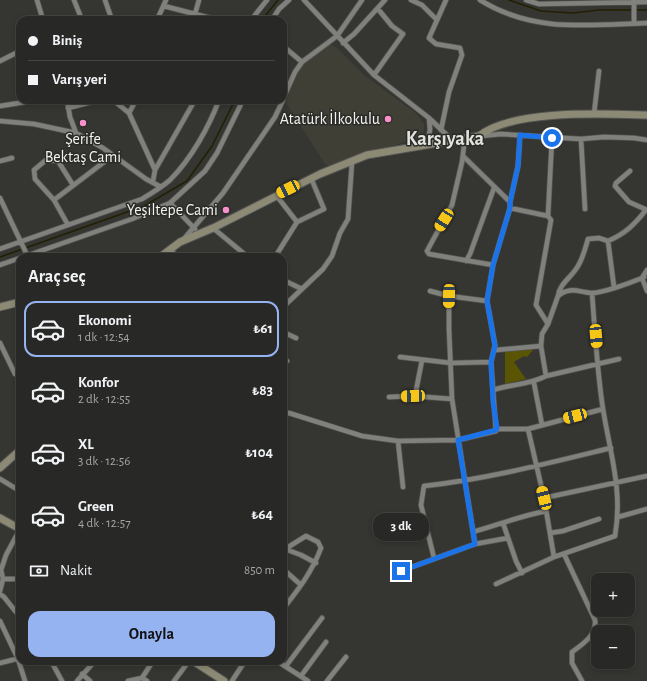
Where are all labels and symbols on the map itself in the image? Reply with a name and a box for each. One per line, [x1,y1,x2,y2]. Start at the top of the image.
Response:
place label: Atatürk İlkokulu [280,109,380,127]
marker: Atatürk İlkokulu [383,114,393,124]
marker: Şerife Bektaş Cami [78,118,88,128]
district label: Karşıyaka [406,129,485,149]
route start [543,129,561,147]
place label: Şerife Bektaş Cami [45,131,121,165]
car [275,178,301,200]
place label: Yeşiltepe Cami [127,202,218,218]
marker: Yeşiltepe Cami [221,205,231,215]
car [433,207,455,233]
car [443,284,455,308]
car [589,324,603,348]
car [401,390,425,402]
car [562,407,588,425]
car [535,485,553,511]
callout: 3 dk [373,513,429,541]
route end [392,562,410,580]

